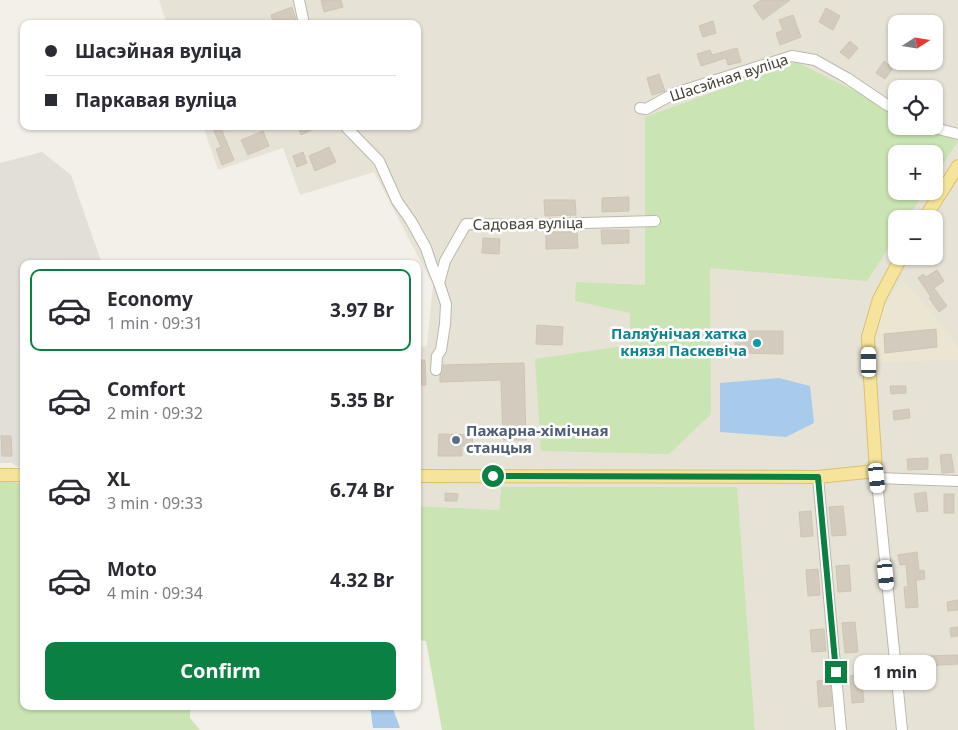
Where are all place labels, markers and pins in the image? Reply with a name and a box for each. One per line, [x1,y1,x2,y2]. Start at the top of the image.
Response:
place label: Паляўнічая хатка князя Паскевіча [611,323,747,360]
marker: Паляўнічая хатка князя Паскевіча [751,337,763,349]
place label: Пажарна-хімічная станцыя [466,420,609,457]
marker: Пажарна-хімічная станцыя [450,434,462,446]

